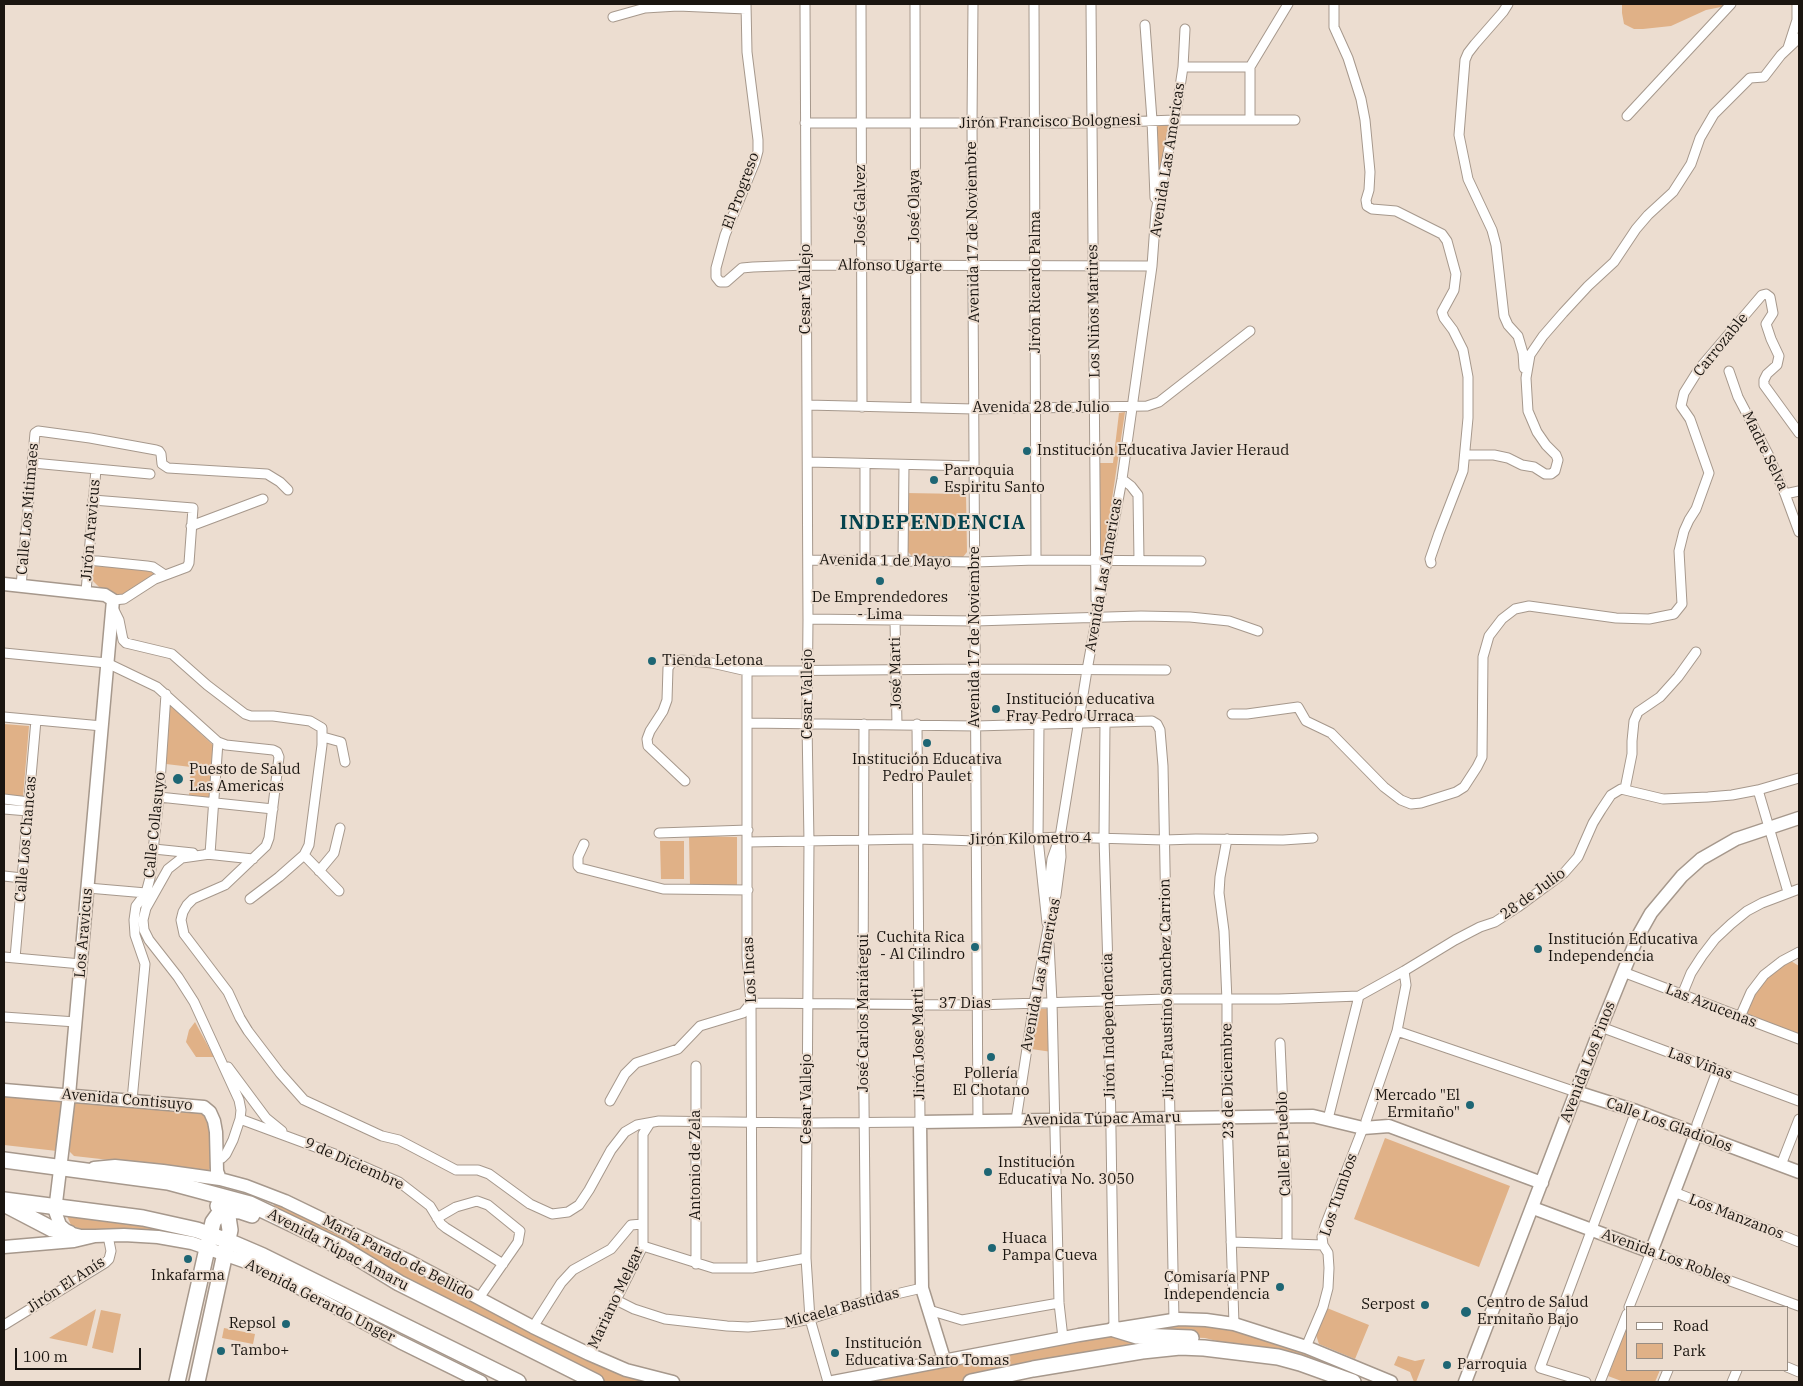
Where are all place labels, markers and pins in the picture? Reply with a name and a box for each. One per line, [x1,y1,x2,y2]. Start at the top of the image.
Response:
place label: Institución Educativa Javier Heraud [1037,442,1289,460]
marker: Institución Educativa Javier Heraud [1021,445,1033,457]
place label: Parroquia Espiritu Santo [944,462,1045,497]
marker: Parroquia Espiritu Santo [928,474,940,486]
marker: De Emprendedores - Lima [874,575,886,587]
place label: De Emprendedores - Lima [812,589,948,624]
place label: Tienda Letona [662,652,763,670]
marker: Tienda Letona [646,655,658,667]
place label: Institución educativa Fray Pedro Urraca [1006,691,1155,726]
marker: Institución educativa Fray Pedro Urraca [990,703,1002,715]
marker: Institución Educativa Pedro Paulet [921,737,933,749]
place label: Institución Educativa Pedro Paulet [852,751,1002,786]
place label: Puesto de Salud Las Americas [189,761,301,796]
marker: Puesto de Salud Las Americas [171,772,185,786]
place label: Cuchita Rica - Al Cilindro [877,929,965,964]
place label: Institución Educativa Independencia [1548,931,1698,966]
marker: Cuchita Rica - Al Cilindro [969,941,981,953]
marker: Institución Educativa Independencia [1532,943,1544,955]
marker: Pollería El Chotano [985,1051,997,1063]
place label: Pollería El Chotano [953,1065,1029,1100]
place label: Mercado "El Ermitaño" [1375,1087,1460,1122]
marker: Mercado "El Ermitaño" [1464,1099,1476,1111]
place label: Institución Educativa No. 3050 [998,1154,1134,1189]
marker: Institución Educativa No. 3050 [982,1166,994,1178]
place label: Huaca Pampa Cueva [1002,1230,1098,1265]
marker: Huaca Pampa Cueva [986,1242,998,1254]
marker: Inkafarma [182,1253,194,1265]
place label: Inkafarma [151,1267,225,1285]
place label: Comisaría PNP Independencia [1164,1269,1270,1304]
marker: Comisaría PNP Independencia [1274,1281,1286,1293]
place label: Centro de Salud Ermitaño Bajo [1477,1294,1589,1329]
place label: Serpost [1361,1296,1415,1314]
marker: Serpost [1419,1299,1431,1311]
marker: Centro de Salud Ermitaño Bajo [1459,1305,1473,1319]
place label: Repsol [229,1315,276,1333]
marker: Repsol [280,1318,292,1330]
place label: Institución Educativa Santo Tomas [845,1335,1009,1370]
place label: Tambo+ [231,1342,289,1360]
marker: Tambo+ [215,1345,227,1357]
marker: Institución Educativa Santo Tomas [829,1347,841,1359]
place label: Parroquia [1457,1356,1527,1374]
marker: Parroquia [1441,1359,1453,1371]

